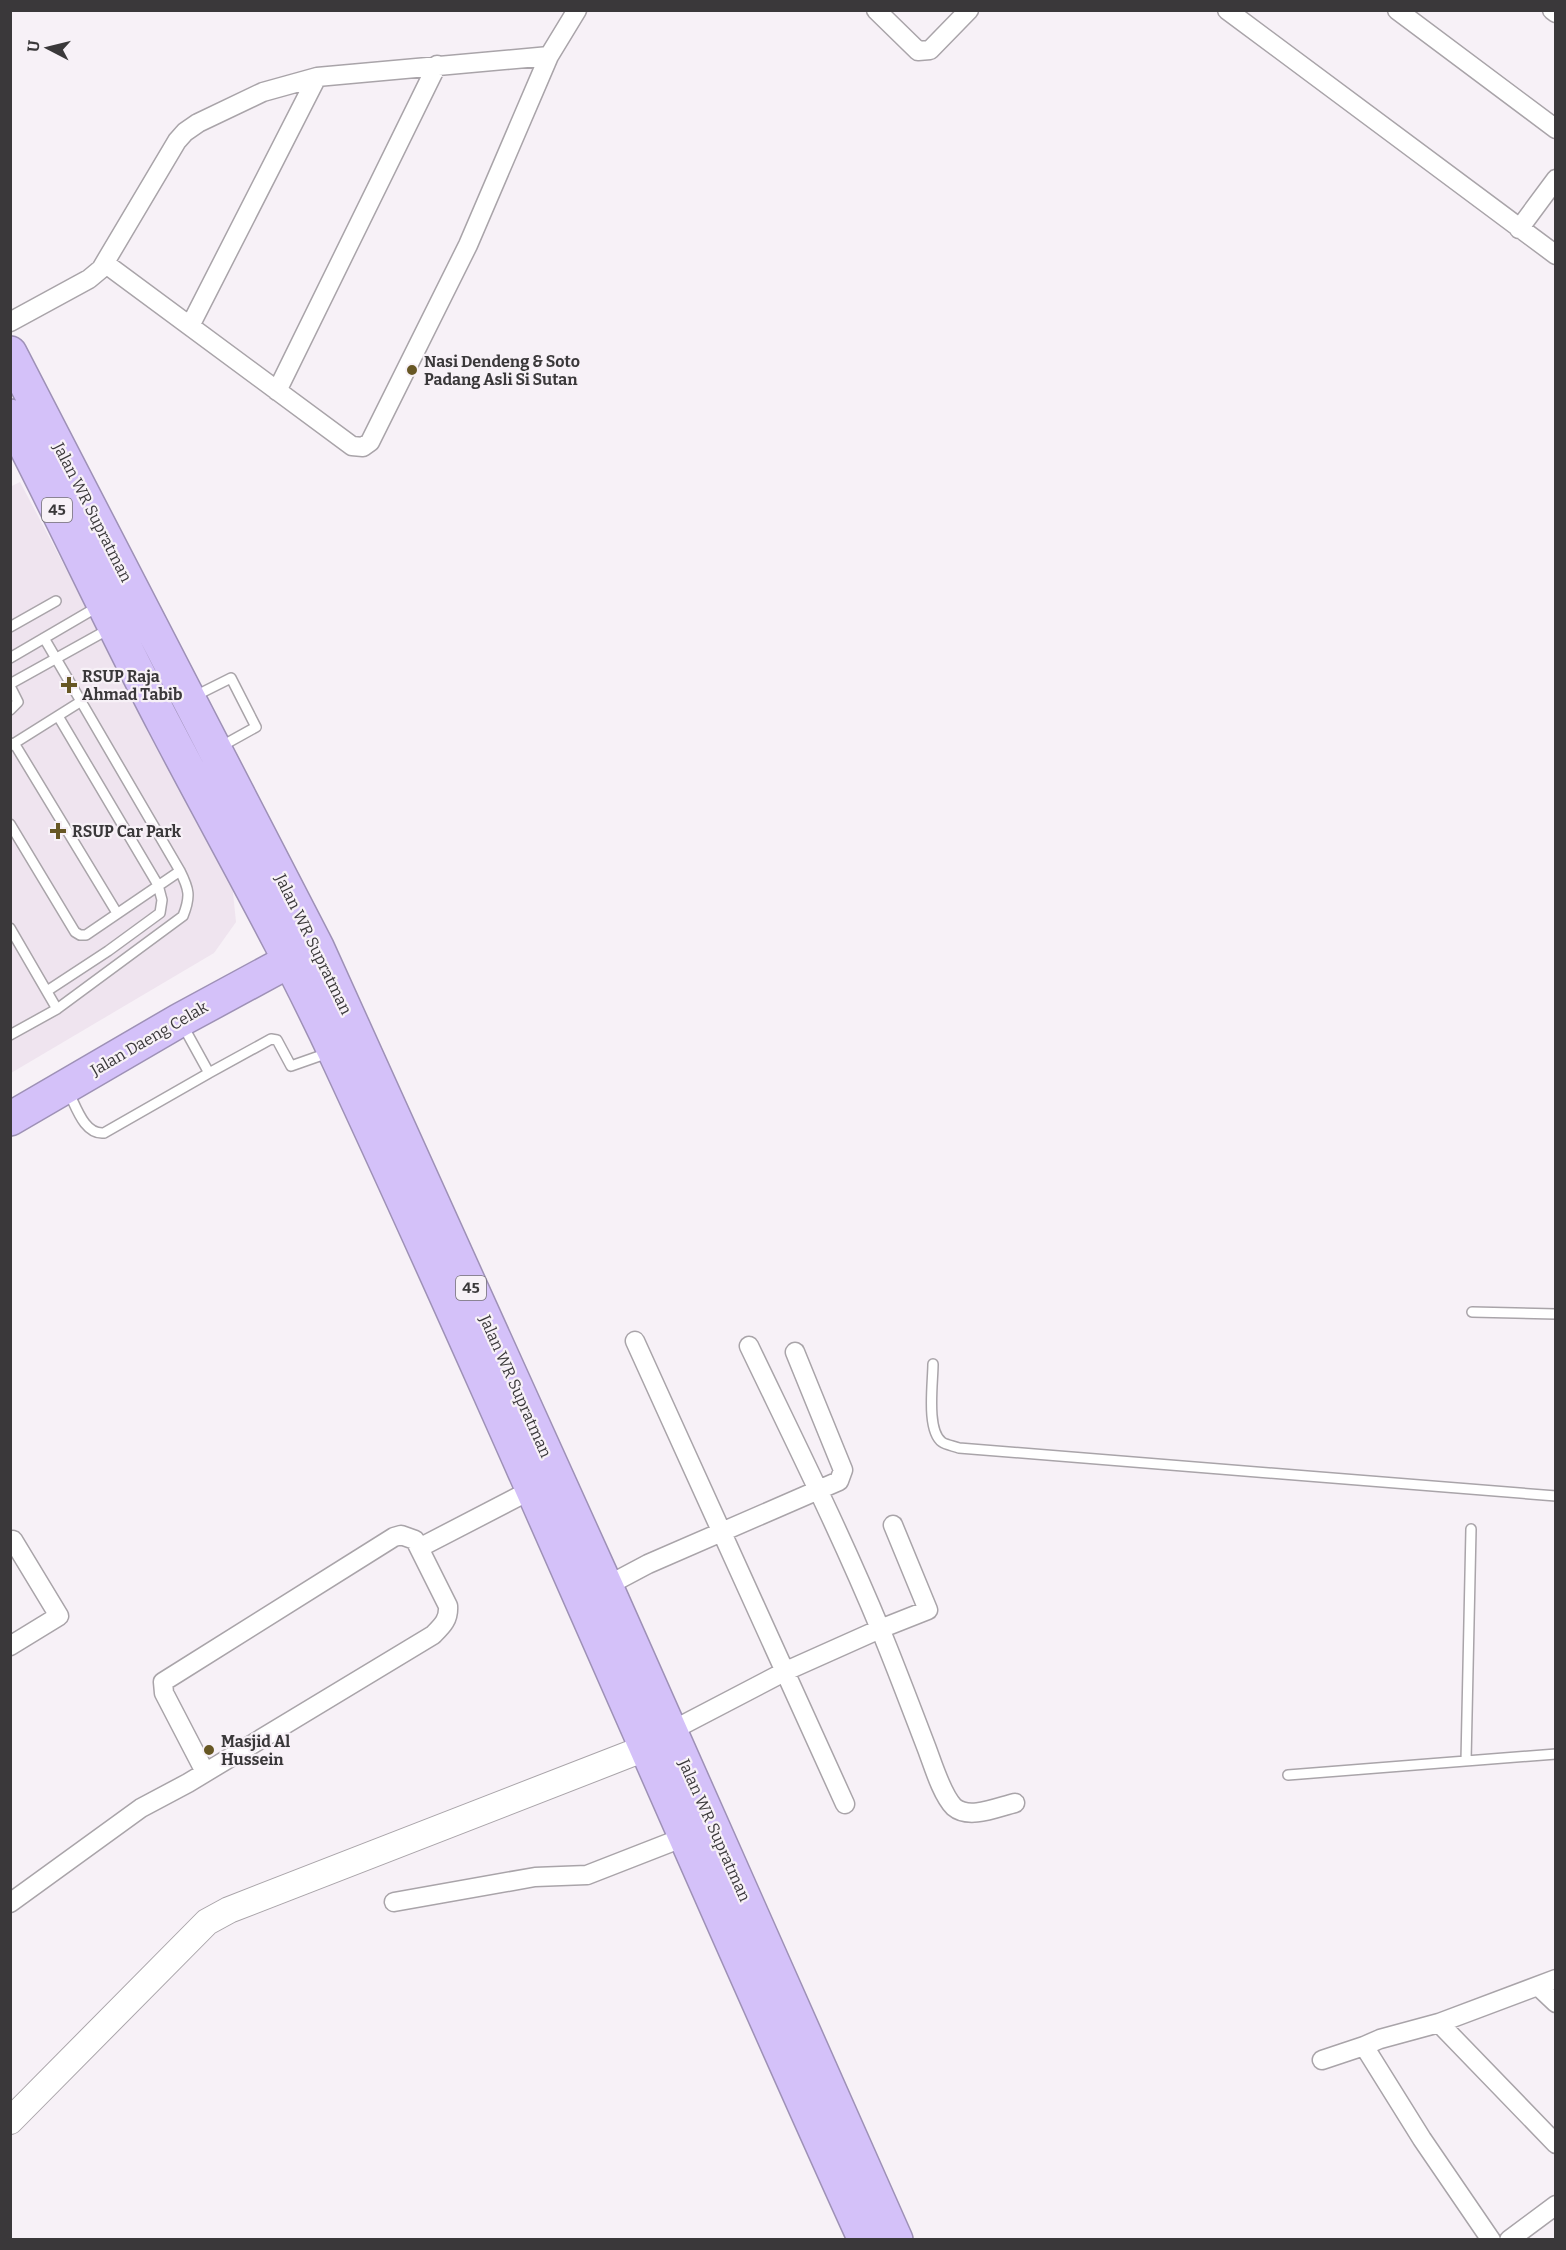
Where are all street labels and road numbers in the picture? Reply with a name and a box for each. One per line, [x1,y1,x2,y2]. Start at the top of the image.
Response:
street label: Jalan WR Supratman [49,438,136,585]
road number: 45 [42,498,72,522]
street label: Jalan WR Supratman [271,870,356,1018]
street label: Jalan Daeng Celak [86,997,211,1080]
road number: 45 [456,1276,486,1300]
street label: Jalan WR Supratman [475,1311,556,1460]
street label: Jalan WR Supratman [674,1755,755,1904]

